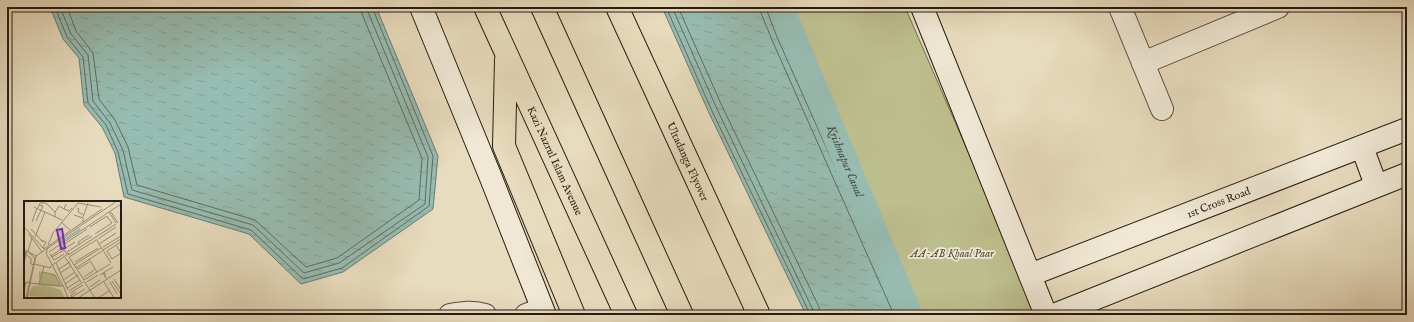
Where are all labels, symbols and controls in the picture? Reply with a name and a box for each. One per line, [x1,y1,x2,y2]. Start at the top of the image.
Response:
street label: Kazi Nazrul Islam Avenue [523,104,585,218]
street label: Ultadanga Flyover [663,120,712,204]
water label: Krishnapur Canal [823,122,867,201]
street label: 1st Cross Road [1185,184,1253,222]
inset map [24,201,121,298]
park label: AA-AB Khaal Paar [909,247,995,261]

